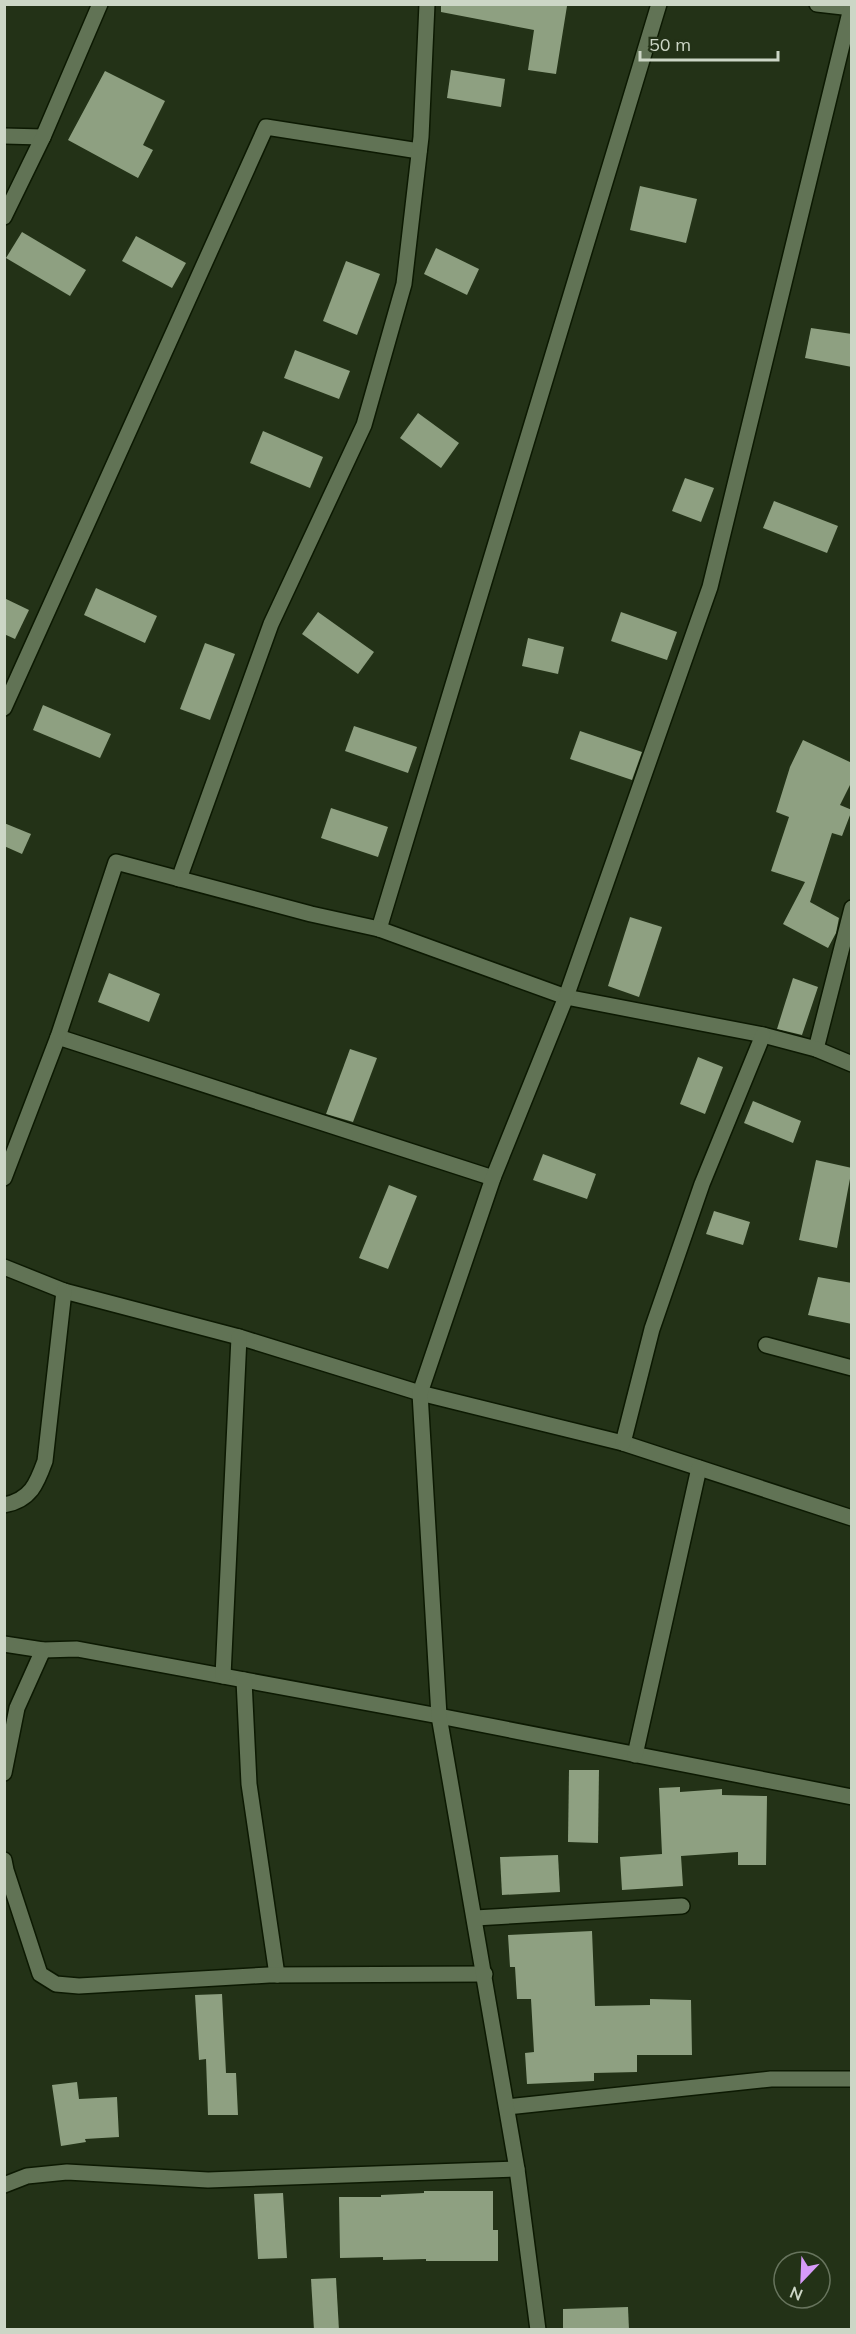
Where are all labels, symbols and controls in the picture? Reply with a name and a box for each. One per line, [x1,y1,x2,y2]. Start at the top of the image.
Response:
scale bar [640,24,778,62]
text: 50 m [649,33,691,56]
north arrow [772,2250,832,2310]
text: N [787,2282,806,2305]

